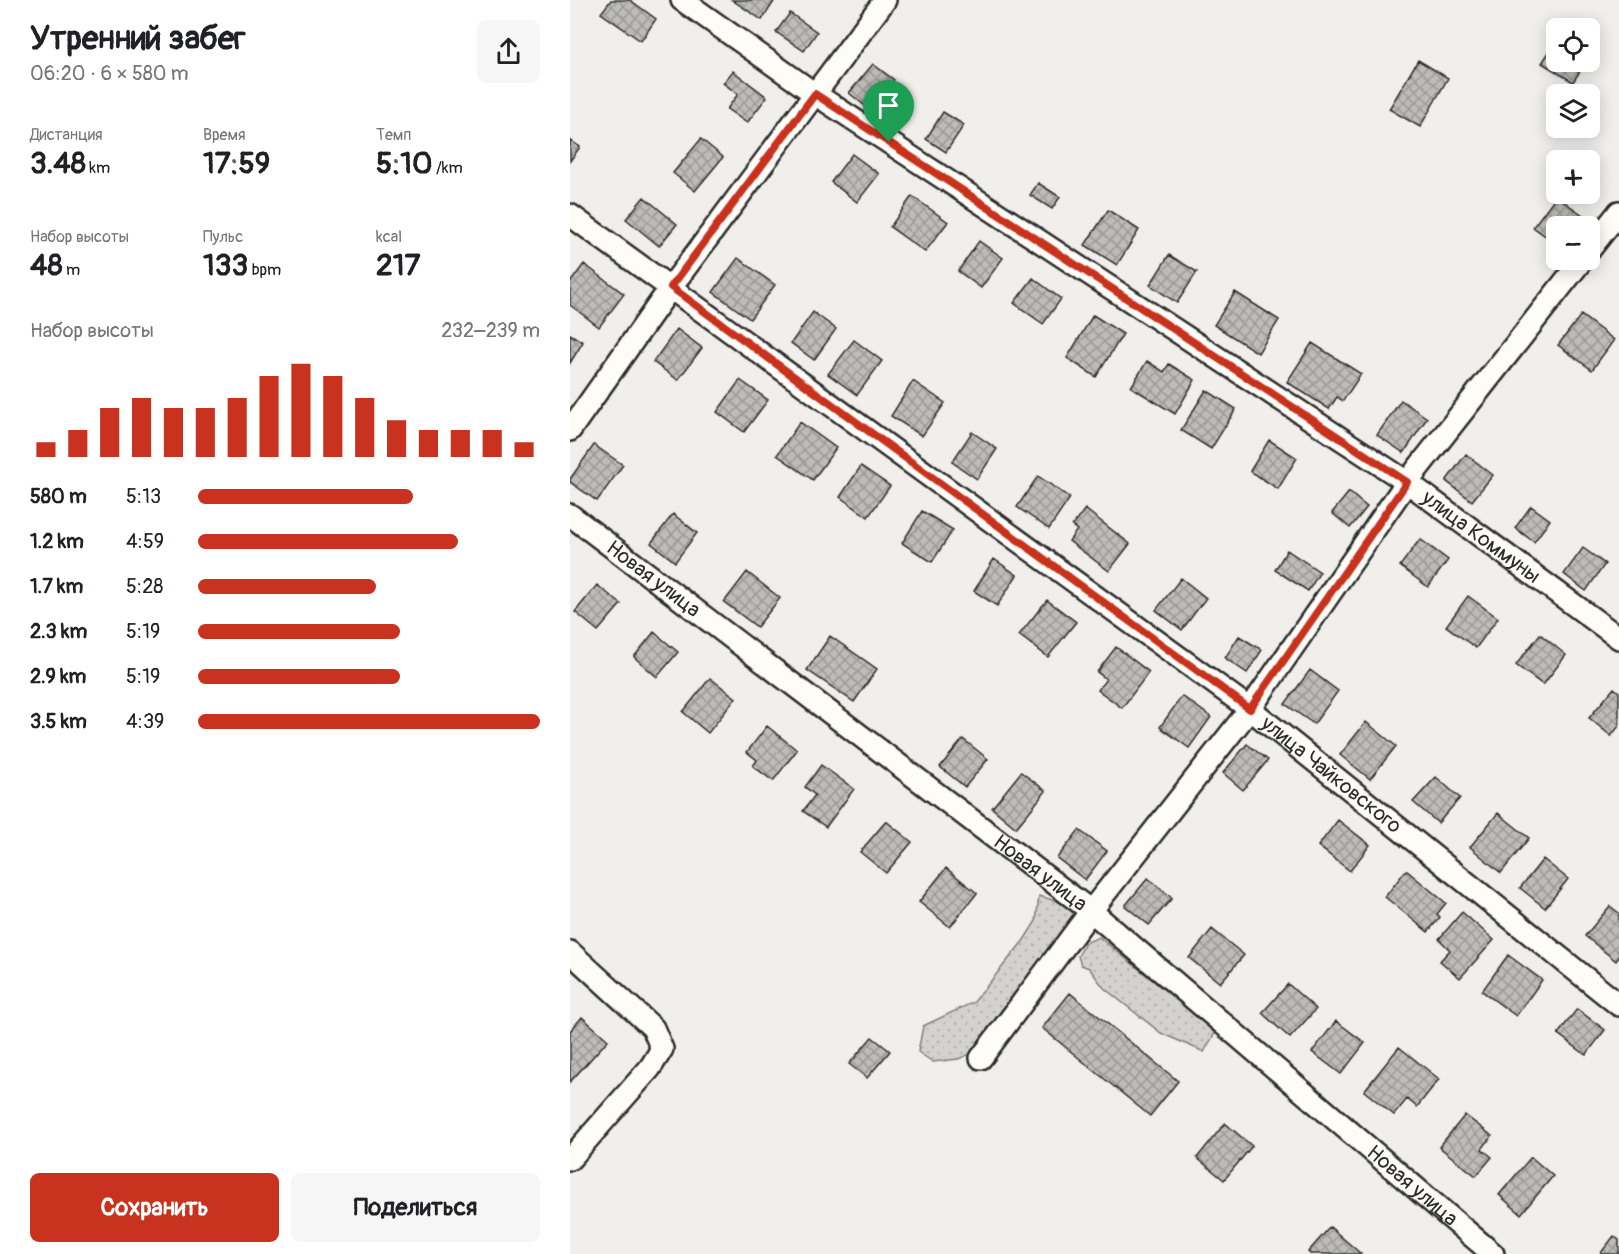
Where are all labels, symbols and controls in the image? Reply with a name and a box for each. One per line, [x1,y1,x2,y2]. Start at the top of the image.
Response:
text: Утренний забег [30,18,246,59]
map controls [1546,18,1600,270]
button: locate [1546,18,1600,72]
button: share [477,20,540,83]
text: 06:20 · 6 × 580 m [30,61,189,86]
pin [863,80,914,142]
button: layers [1546,84,1600,138]
icon: arrive [872,89,905,122]
text: Дистанция [30,125,103,145]
text: Время [203,125,246,145]
text: Темп [376,125,411,145]
text: 3.48 [30,145,86,182]
text: 17:59 [203,145,270,182]
text: 5:10 [376,145,433,182]
button: + [1546,150,1600,204]
text: km [86,158,110,178]
text: /km [433,158,463,178]
button: − [1546,216,1600,270]
text: Набор высоты [30,227,129,247]
text: Пульс [203,227,243,247]
text: kcal [376,227,402,247]
text: 48 [30,247,63,284]
text: 133 [203,247,248,284]
text: 217 [376,247,420,284]
text: m [63,260,80,280]
text: bpm [248,260,281,280]
text: Набор высоты [30,318,154,343]
text: 232–239 m [441,318,540,343]
text: 580 m [30,484,87,509]
text: 5:13 [126,484,161,509]
street label: улица Коммуны [1416,484,1546,590]
text: 1.2 km [30,529,84,554]
text: 4:59 [126,529,164,554]
street label: Новая улица [601,534,706,623]
text: 1.7 km [30,574,83,599]
text: 5:28 [126,574,163,599]
text: 2.3 km [30,619,87,644]
text: 5:19 [126,619,160,644]
text: 2.9 km [30,664,86,689]
text: 5:19 [126,664,160,689]
text: 3.5 km [30,709,87,734]
text: 4:39 [126,709,164,734]
street label: улица Чайковского [1254,709,1407,839]
street label: Новая улица [988,829,1093,917]
street label: Новая улица [1361,1139,1463,1232]
button: Сохранить [30,1173,279,1242]
button: Поделиться [291,1173,540,1242]

